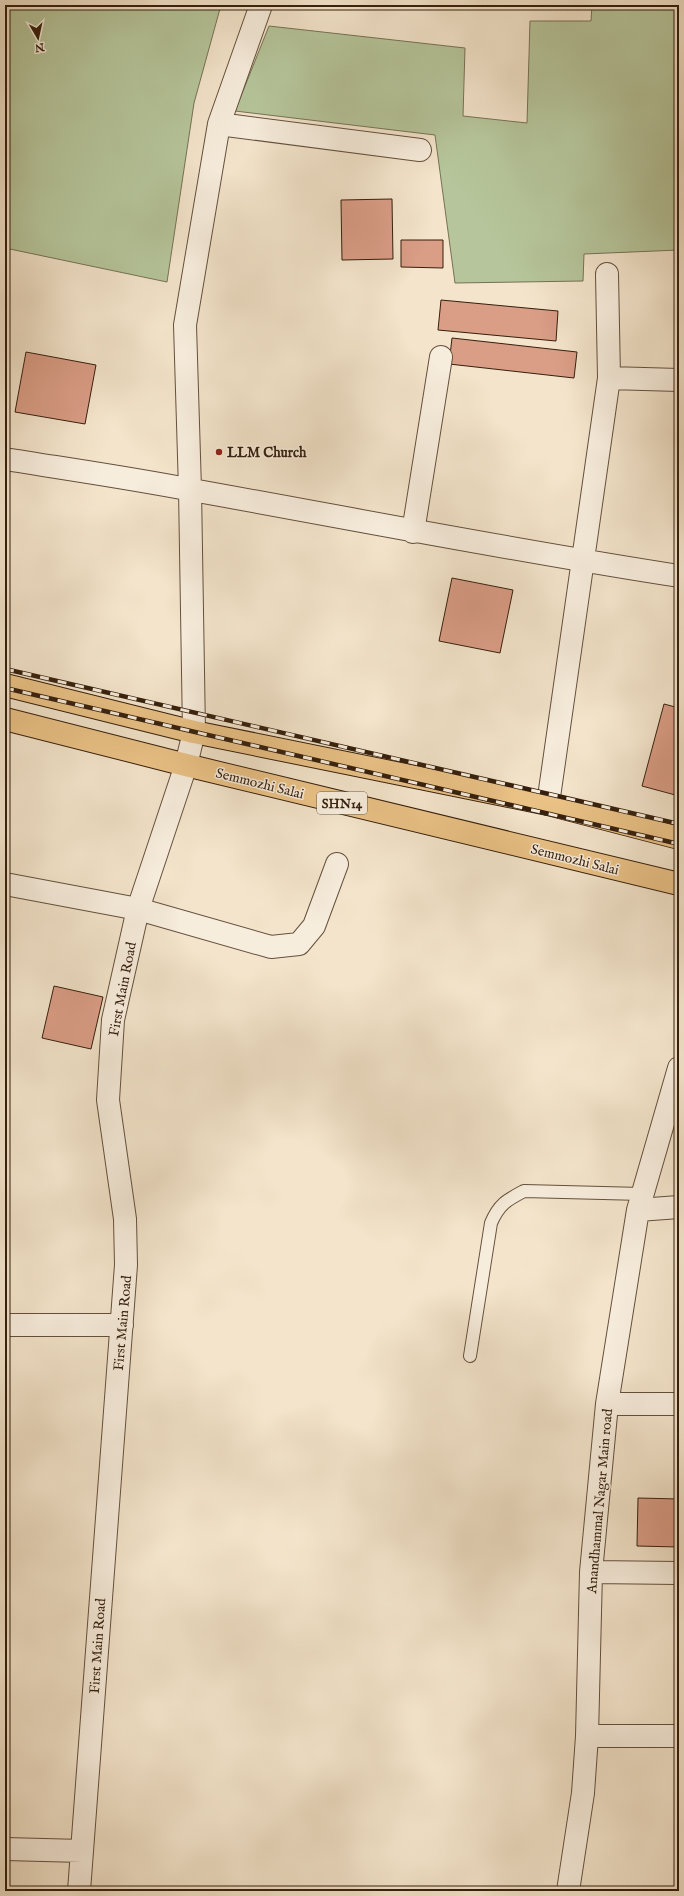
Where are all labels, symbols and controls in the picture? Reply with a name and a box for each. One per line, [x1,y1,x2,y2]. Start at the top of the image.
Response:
north arrow [18,18,58,58]
text: N [33,39,46,55]
place label: LLM Church [227,444,307,462]
marker: LLM Church [214,447,224,457]
street label: Semmozhi Salai [214,764,306,804]
road number: SHN14 [317,792,367,814]
street label: Semmozhi Salai [529,840,621,880]
street label: First Main Road [105,940,141,1038]
street label: First Main Road [110,1274,136,1372]
street label: Anandhammal Nagar Main road [583,1408,617,1595]
street label: First Main Road [86,1597,110,1694]

